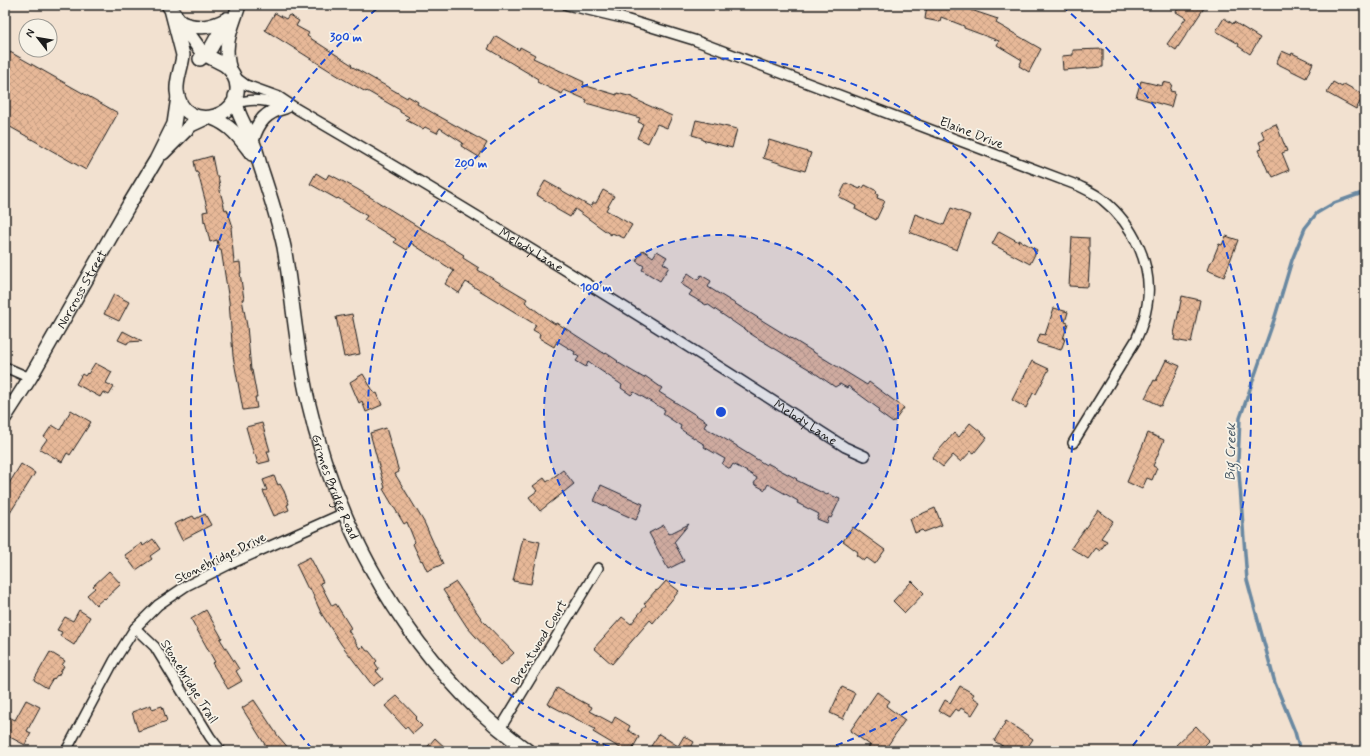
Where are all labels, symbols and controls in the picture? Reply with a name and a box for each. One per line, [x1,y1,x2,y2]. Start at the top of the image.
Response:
north arrow [18,18,58,58]
text: N [22,27,38,40]
text: 300 m [330,30,363,46]
street label: Elaine Drive [937,113,1006,153]
text: 200 m [455,156,488,172]
street label: Melody Lane [495,224,566,277]
street label: Norcross Street [53,247,111,332]
text: 100 m [580,280,613,296]
street label: Melody Lane [770,396,840,450]
centre of rings [714,405,728,419]
water label: Big Creek [1221,422,1243,481]
street label: Grimes Bridge Road [307,432,362,542]
street label: Stonebridge Drive [172,529,269,588]
street label: Brentwood Court [507,597,571,689]
street label: Stonebridge Trail [156,637,221,727]

